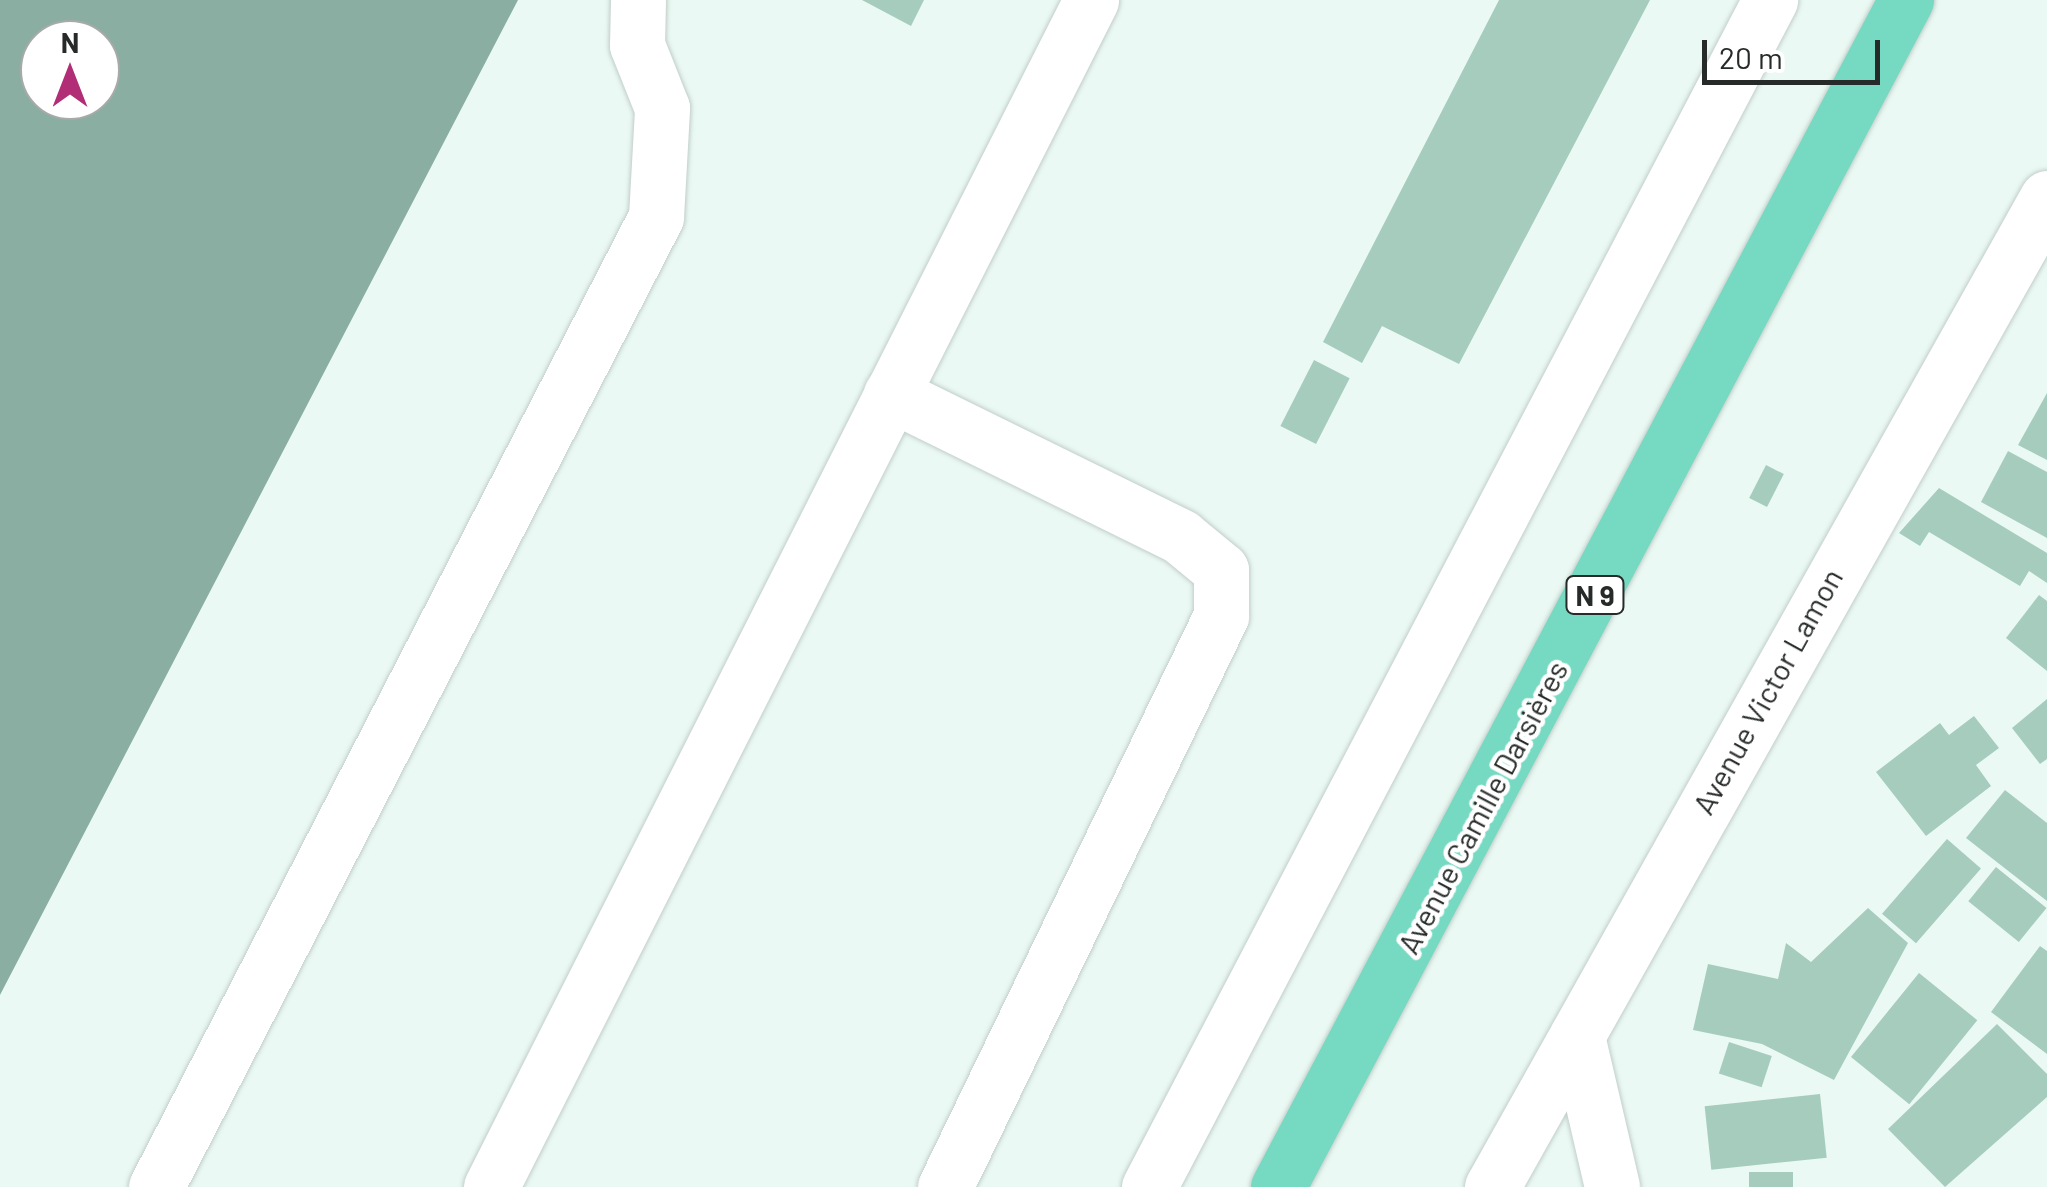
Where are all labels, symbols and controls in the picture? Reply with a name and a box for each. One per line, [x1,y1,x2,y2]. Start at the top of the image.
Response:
north arrow [20,20,120,120]
scale bar [1707,20,1884,82]
text: N [61,25,79,59]
text: 20 m [1719,39,1783,75]
street label: Avenue Victor Lamon [1684,562,1850,820]
road number: N 9 [1565,572,1625,618]
street label: Avenue Camille Darsières [1389,654,1575,960]

